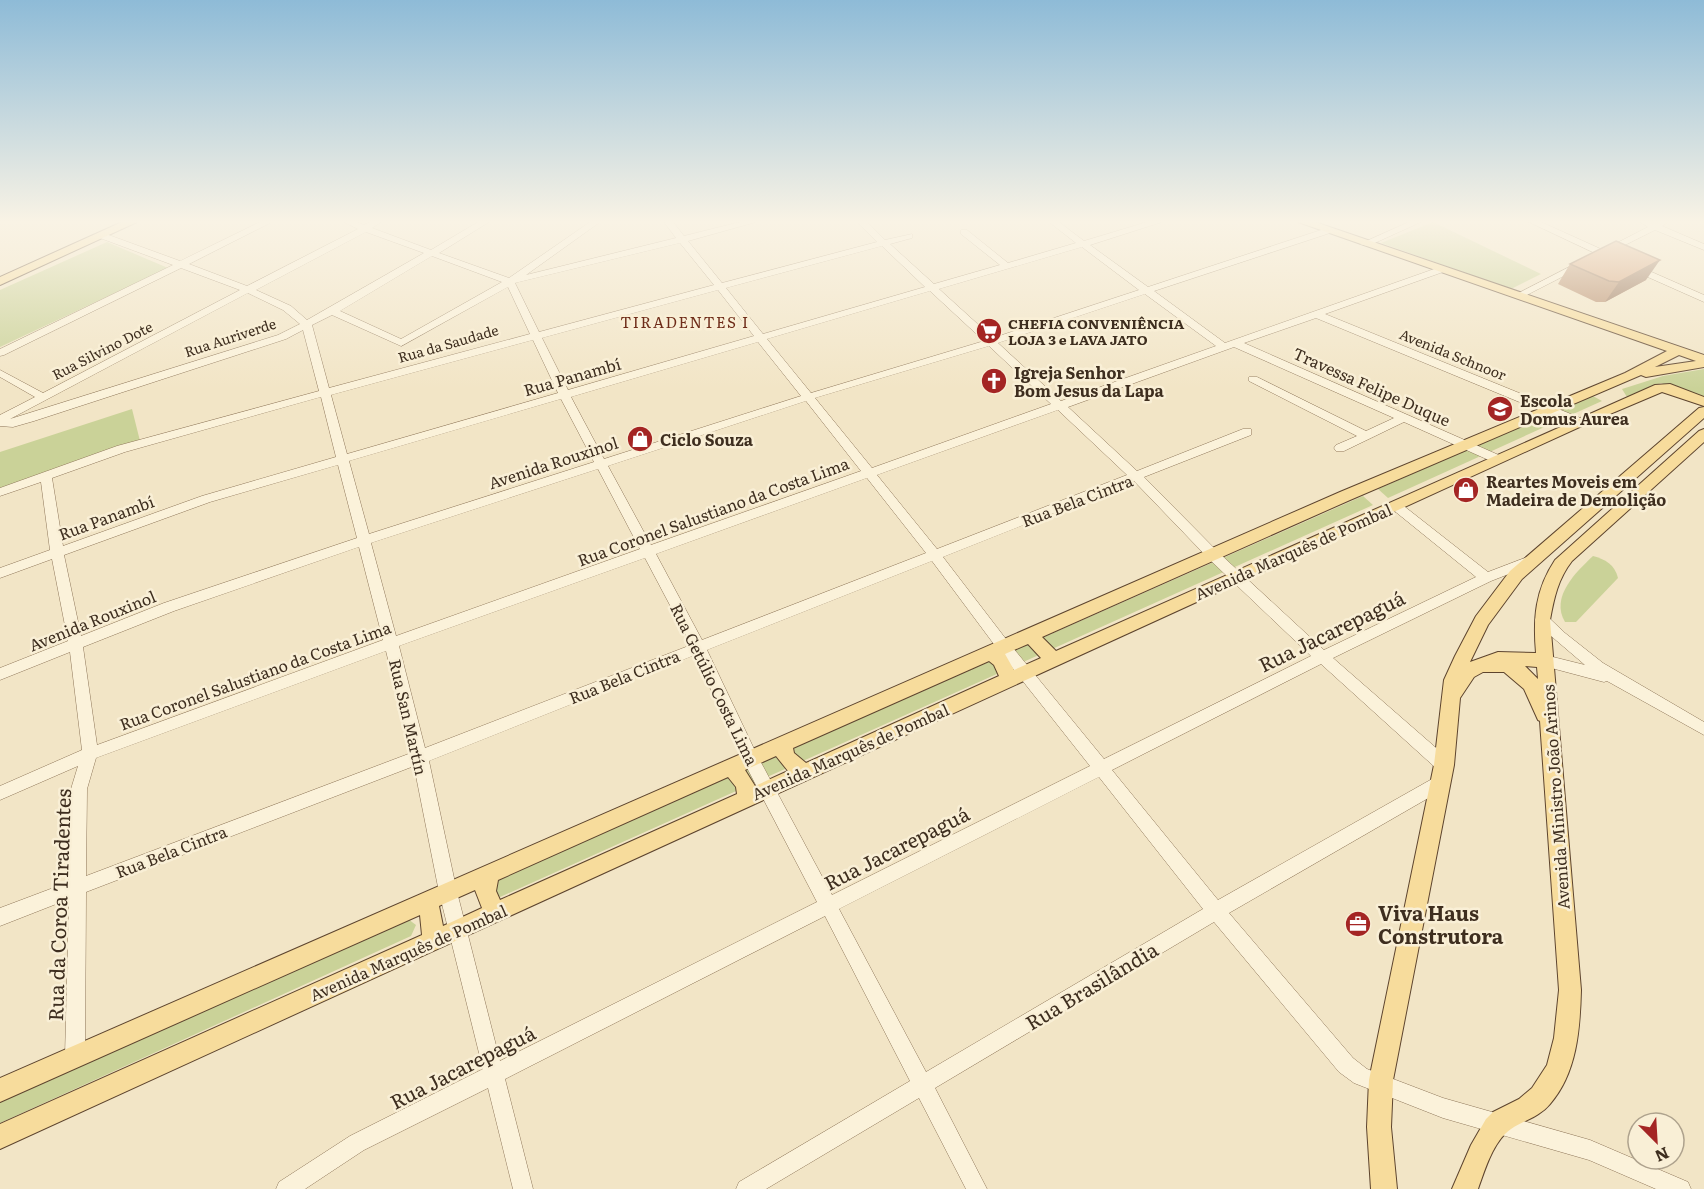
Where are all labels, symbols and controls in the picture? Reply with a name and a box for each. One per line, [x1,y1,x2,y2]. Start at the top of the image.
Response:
district label: TIRADENTES I [620,310,750,333]
street label: Rua Auriverde [182,313,278,361]
place label: CHEFIA CONVENIÊNCIA LOJA 3 e LAVA JATO [1008,313,1185,349]
street label: Rua Silvino Dote [48,316,156,384]
supermarket icon: CHEFIA CONVENIÊNCIA LOJA 3 e LAVA JATO [974,316,1004,346]
street label: Rua da Saudade [395,319,501,367]
street label: Avenida Schnoor [1397,323,1510,385]
street label: Travessa Felipe Duque [1289,340,1455,432]
street label: Rua Panambí [521,351,623,401]
place label: Igreja Senhor Bom Jesus da Lapa [1014,360,1165,402]
church icon: Igreja Senhor Bom Jesus da Lapa [979,366,1009,396]
place label: Escola Domus Aurea [1520,388,1630,430]
school or university icon: Escola Domus Aurea [1485,394,1515,424]
shop icon: Ciclo Souza [625,424,655,454]
place label: Ciclo Souza [660,427,754,451]
street label: Avenida Rouxinol [485,430,621,494]
street label: Rua Coronel Salustiano da Costa Lima [574,450,853,571]
street label: Rua Bela Cintra [1018,468,1137,532]
place label: Reartes Moveis em Madeira de Demolição [1486,469,1666,511]
shop icon: Reartes Moveis em Madeira de Demolição [1451,475,1481,505]
street label: Rua Panambí [55,489,157,545]
street label: Avenida Marquês de Pombal [1191,497,1395,605]
street label: Rua Jacarepaguá [1253,581,1410,679]
street label: Avenida Rouxinol [25,584,159,656]
street label: Rua Getúlio Costa Lima [665,599,765,770]
street label: Rua Coronel Salustiano da Costa Lima [116,614,395,735]
street label: Rua Bela Cintra [565,643,683,709]
street label: Rua San Martín [384,656,434,778]
street label: Avenida Ministro João Arinos [1535,684,1575,910]
street label: Avenida Marquês de Pombal [748,697,952,805]
street label: Rua da Coroa Tiradentes [39,788,77,1022]
street label: Rua Jacarepaguá [818,797,974,897]
street label: Rua Bela Cintra [112,819,231,883]
place label: Viva Haus Construtora [1378,897,1504,950]
street label: Avenida Marquês de Pombal [306,898,510,1006]
office icon: Viva Haus Construtora [1343,909,1373,939]
street label: Rua Brasilândia [1019,933,1163,1037]
street label: Rua Jacarepaguá [384,1016,540,1116]
north arrow [1626,1111,1686,1171]
text: N [1651,1142,1674,1169]

